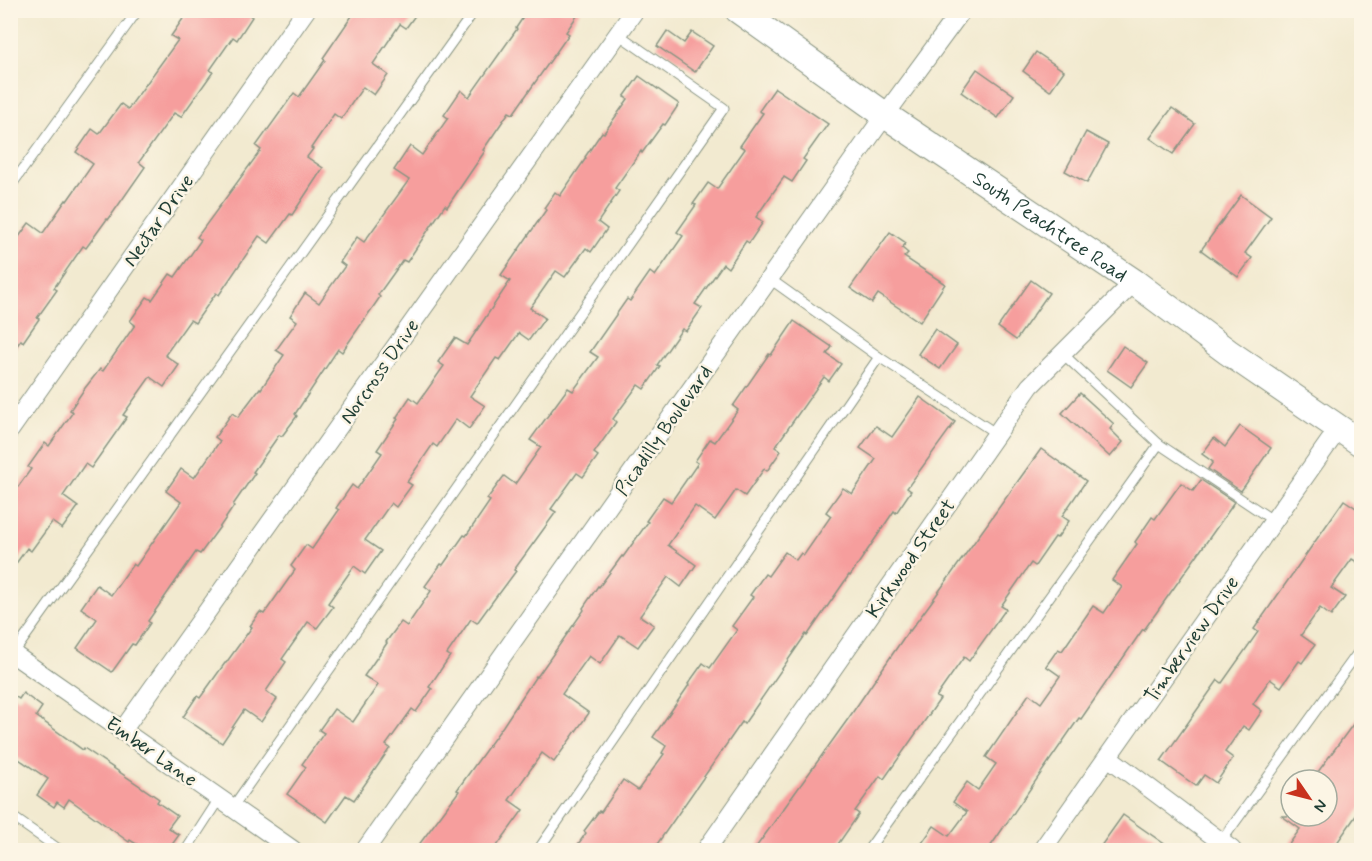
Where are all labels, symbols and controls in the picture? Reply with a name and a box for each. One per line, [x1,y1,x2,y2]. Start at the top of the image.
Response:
street label: South Peachtree Road [967,166,1132,289]
street label: Nectar Drive [117,169,201,272]
street label: Norcross Drive [334,314,426,430]
street label: Picadilly Boulevard [609,360,719,502]
street label: Kirkwood Street [860,494,962,624]
street label: Timberview Drive [1138,571,1246,709]
street label: Ember Lane [100,711,202,794]
north arrow [1279,768,1339,828]
text: N [1308,795,1332,816]

